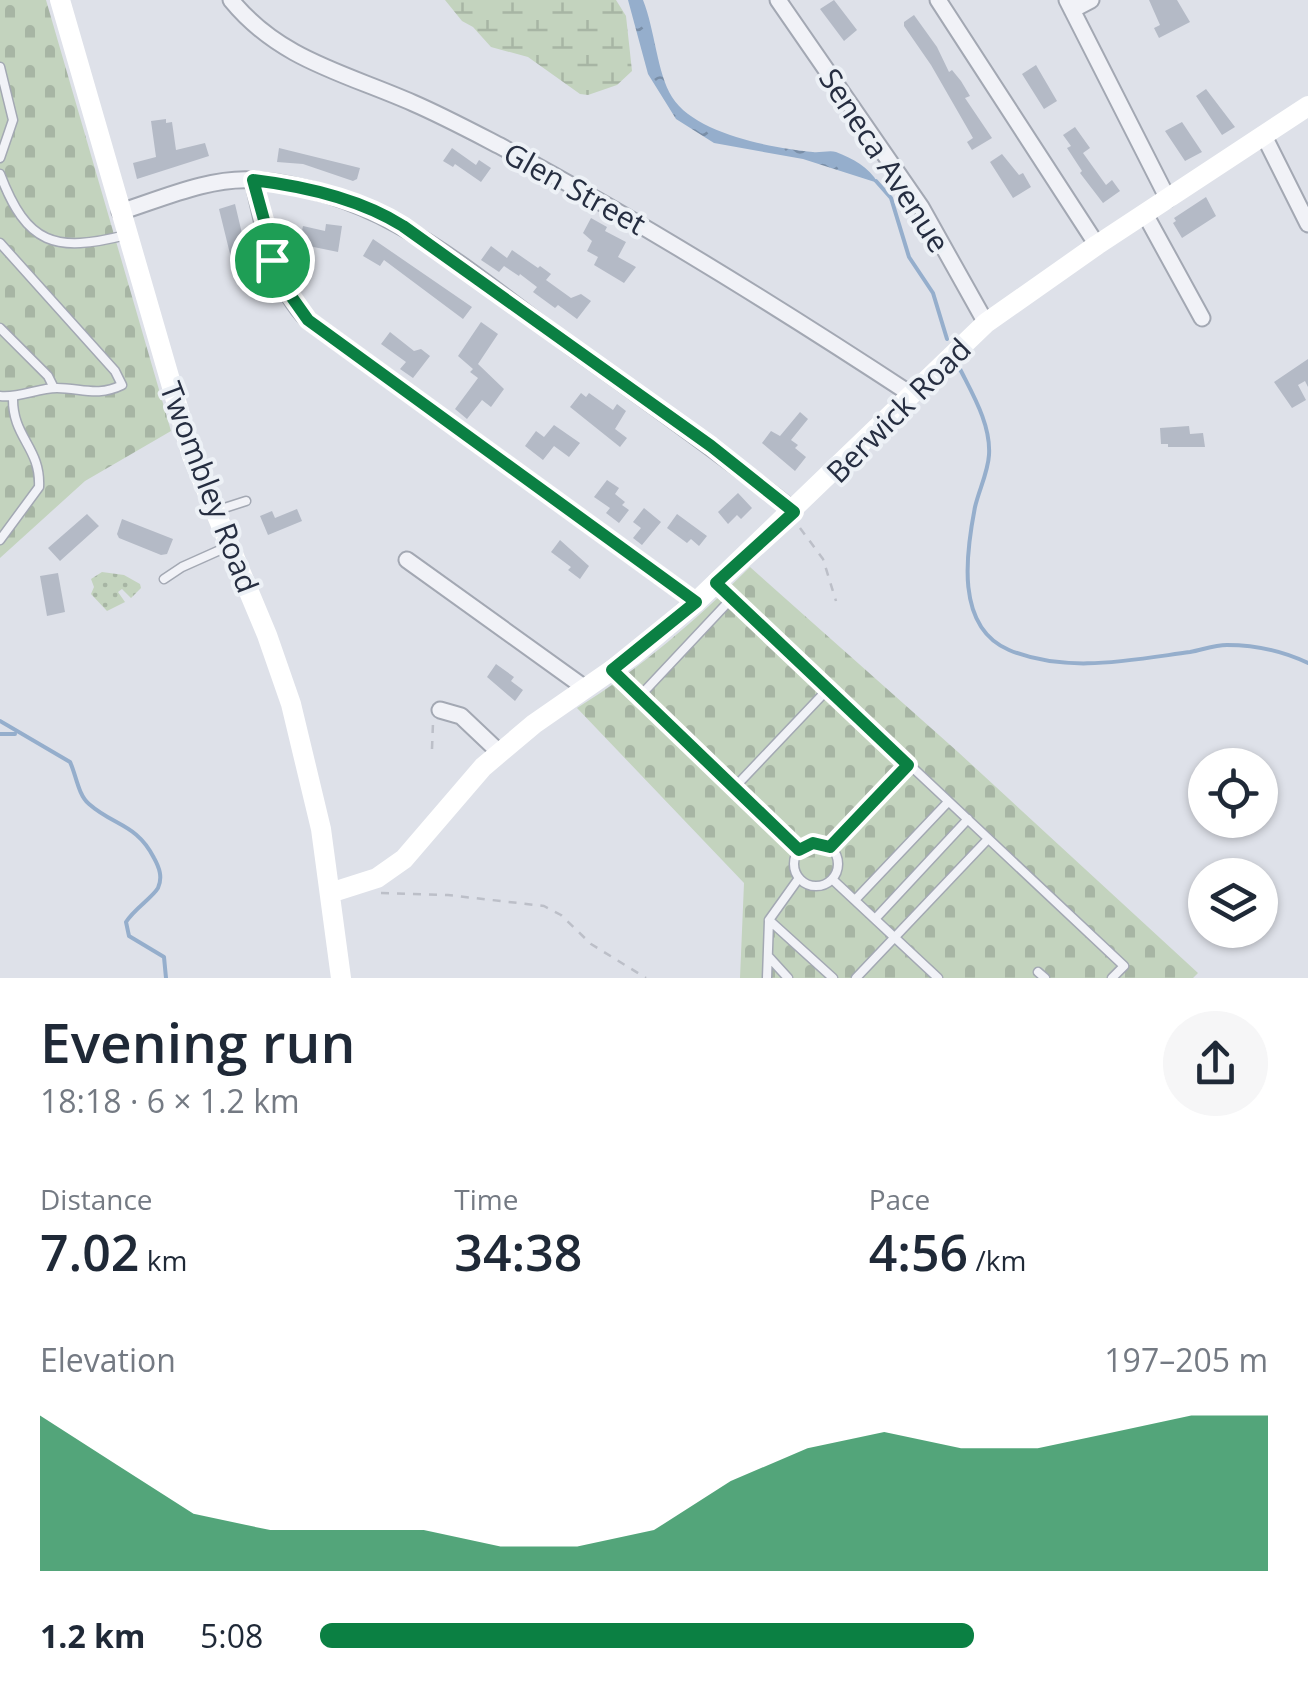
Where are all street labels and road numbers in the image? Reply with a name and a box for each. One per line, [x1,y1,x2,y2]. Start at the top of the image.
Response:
street label: Seneca Avenue [810,60,960,260]
street label: Glen Street [497,132,653,244]
street label: Berwick Road [817,329,979,491]
street label: Twombley Road [151,376,269,598]

